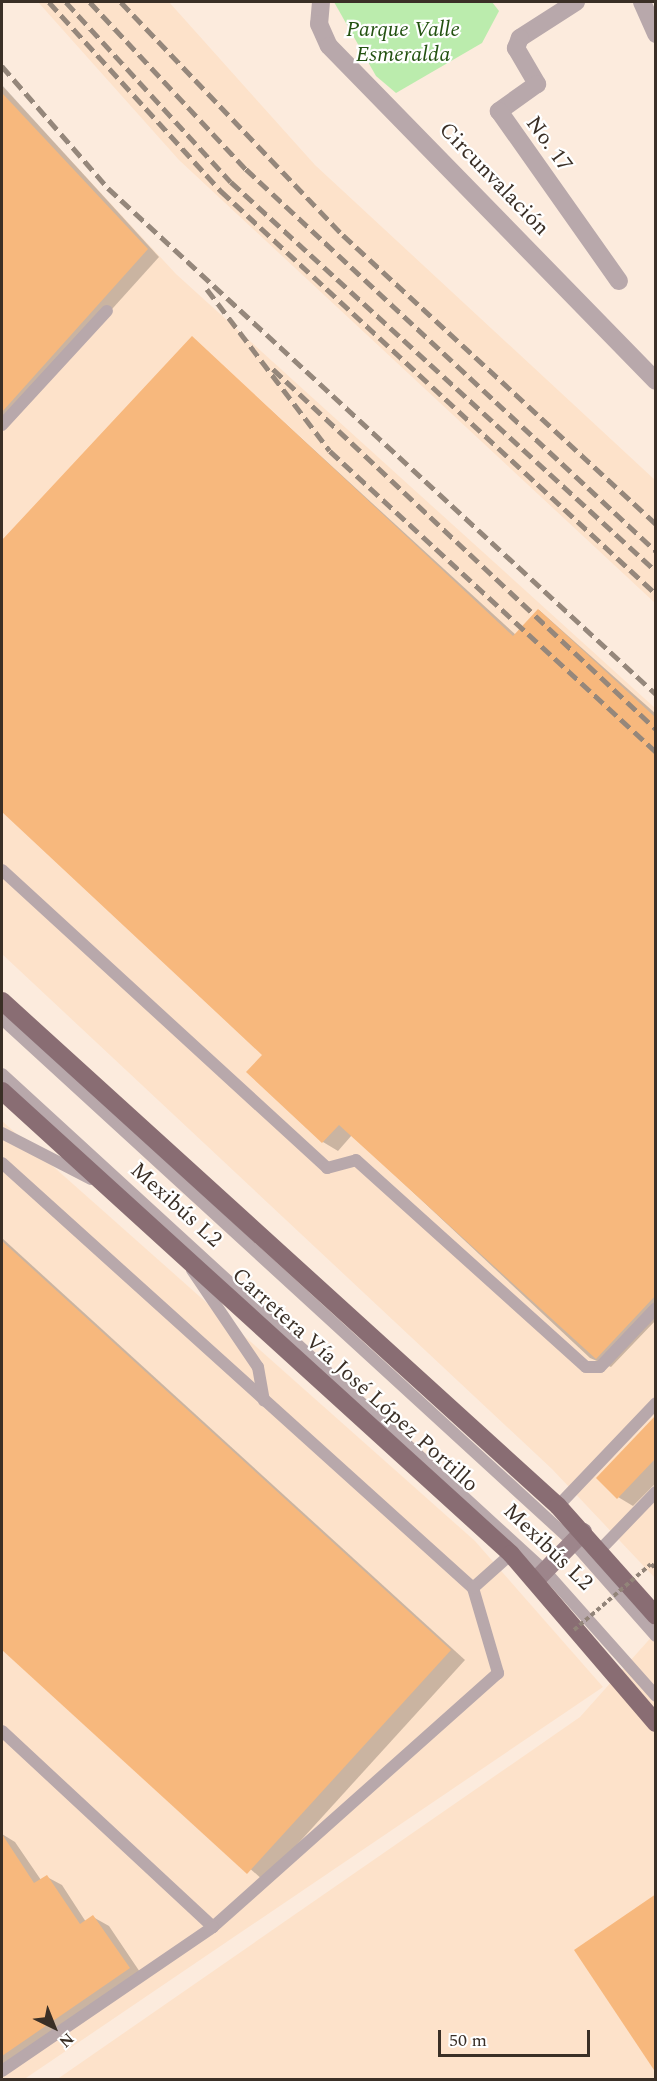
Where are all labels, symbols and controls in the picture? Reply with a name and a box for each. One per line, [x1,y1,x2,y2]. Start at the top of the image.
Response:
park label: Parque Valle Esmeralda [346,16,460,68]
street label: No. 17 [520,111,578,177]
street label: Circunvalación [433,117,555,241]
street label: Mexibús L2 [125,1157,227,1253]
street label: Carretera Vía José López Portillo [226,1262,484,1498]
street label: Mexibús L2 [498,1498,598,1596]
north arrow [24,1997,84,2057]
scale bar [441,2018,592,2056]
text: N [53,2027,79,2053]
text: 50 m [449,2027,487,2054]

